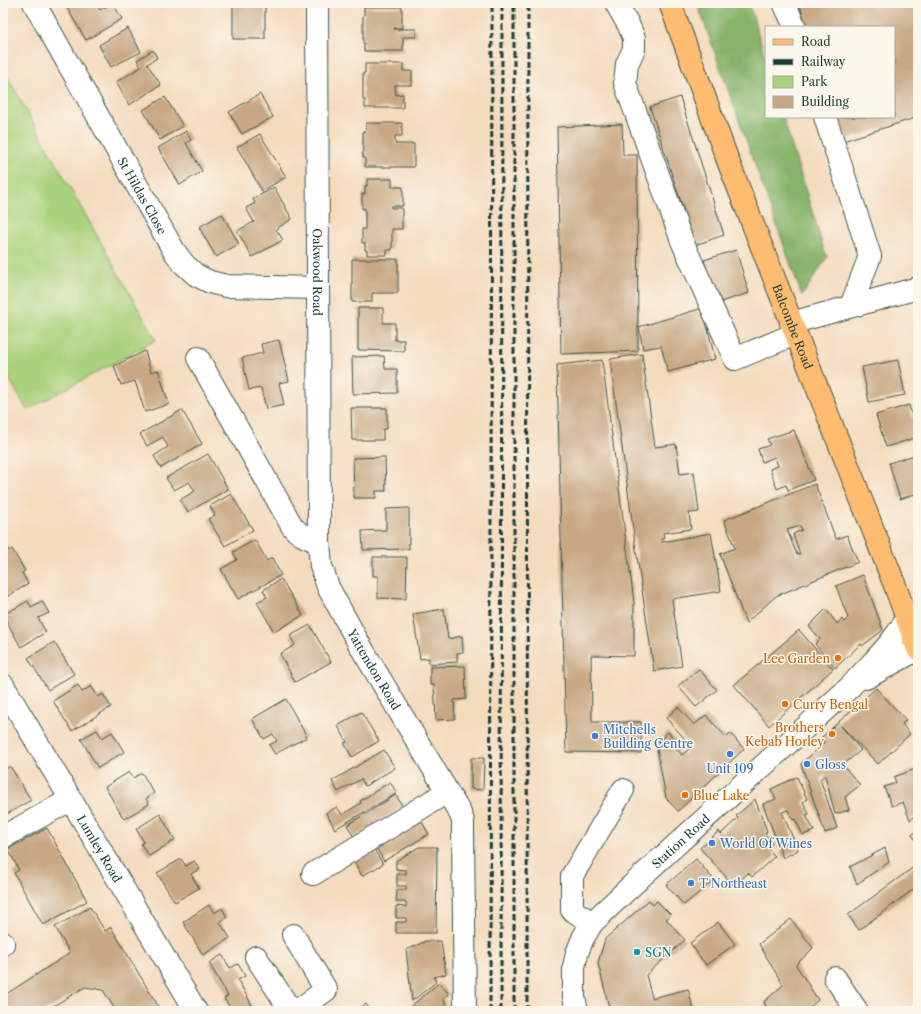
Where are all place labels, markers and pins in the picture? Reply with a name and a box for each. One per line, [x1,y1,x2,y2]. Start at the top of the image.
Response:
place label: Lee Garden [763,651,830,666]
marker: Lee Garden [833,653,843,663]
place label: Curry Bengal [793,697,868,712]
marker: Curry Bengal [780,699,790,709]
place label: Brothers Kebab Horley [745,720,824,749]
place label: Mitchells Building Centre [603,722,694,751]
marker: Brothers Kebab Horley [827,729,837,739]
marker: Mitchells Building Centre [590,731,600,741]
marker: Unit 109 [725,749,735,759]
place label: Gloss [815,757,846,772]
marker: Gloss [802,759,812,769]
place label: Unit 109 [706,761,754,776]
place label: Blue Lake [693,788,750,803]
marker: Blue Lake [680,790,690,800]
place label: World Of Wines [719,836,812,851]
marker: World Of Wines [707,838,717,848]
place label: T Northeast [699,876,768,891]
marker: T Northeast [686,878,696,888]
place label: SGN [645,945,672,960]
marker: SGN [632,947,642,957]

